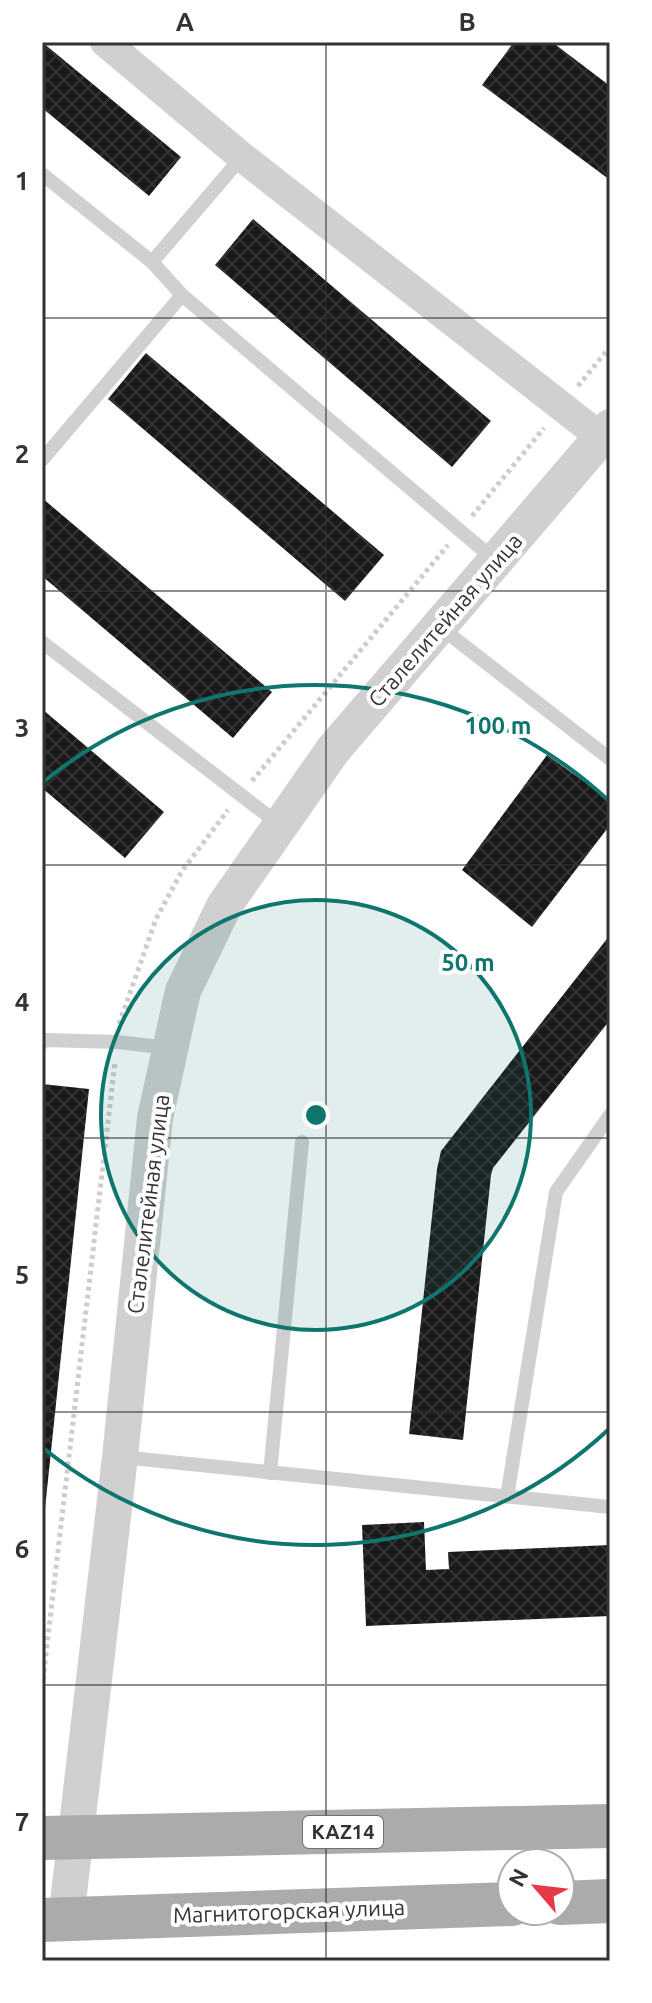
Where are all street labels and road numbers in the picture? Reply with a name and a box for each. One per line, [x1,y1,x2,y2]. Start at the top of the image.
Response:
street label: Сталелитейная улица [363,528,527,711]
street label: Сталелитейная улица [122,1093,173,1315]
road number: KAZ14 [303,1816,383,1848]
street label: Магнитогорская улица [172,1894,406,1927]

